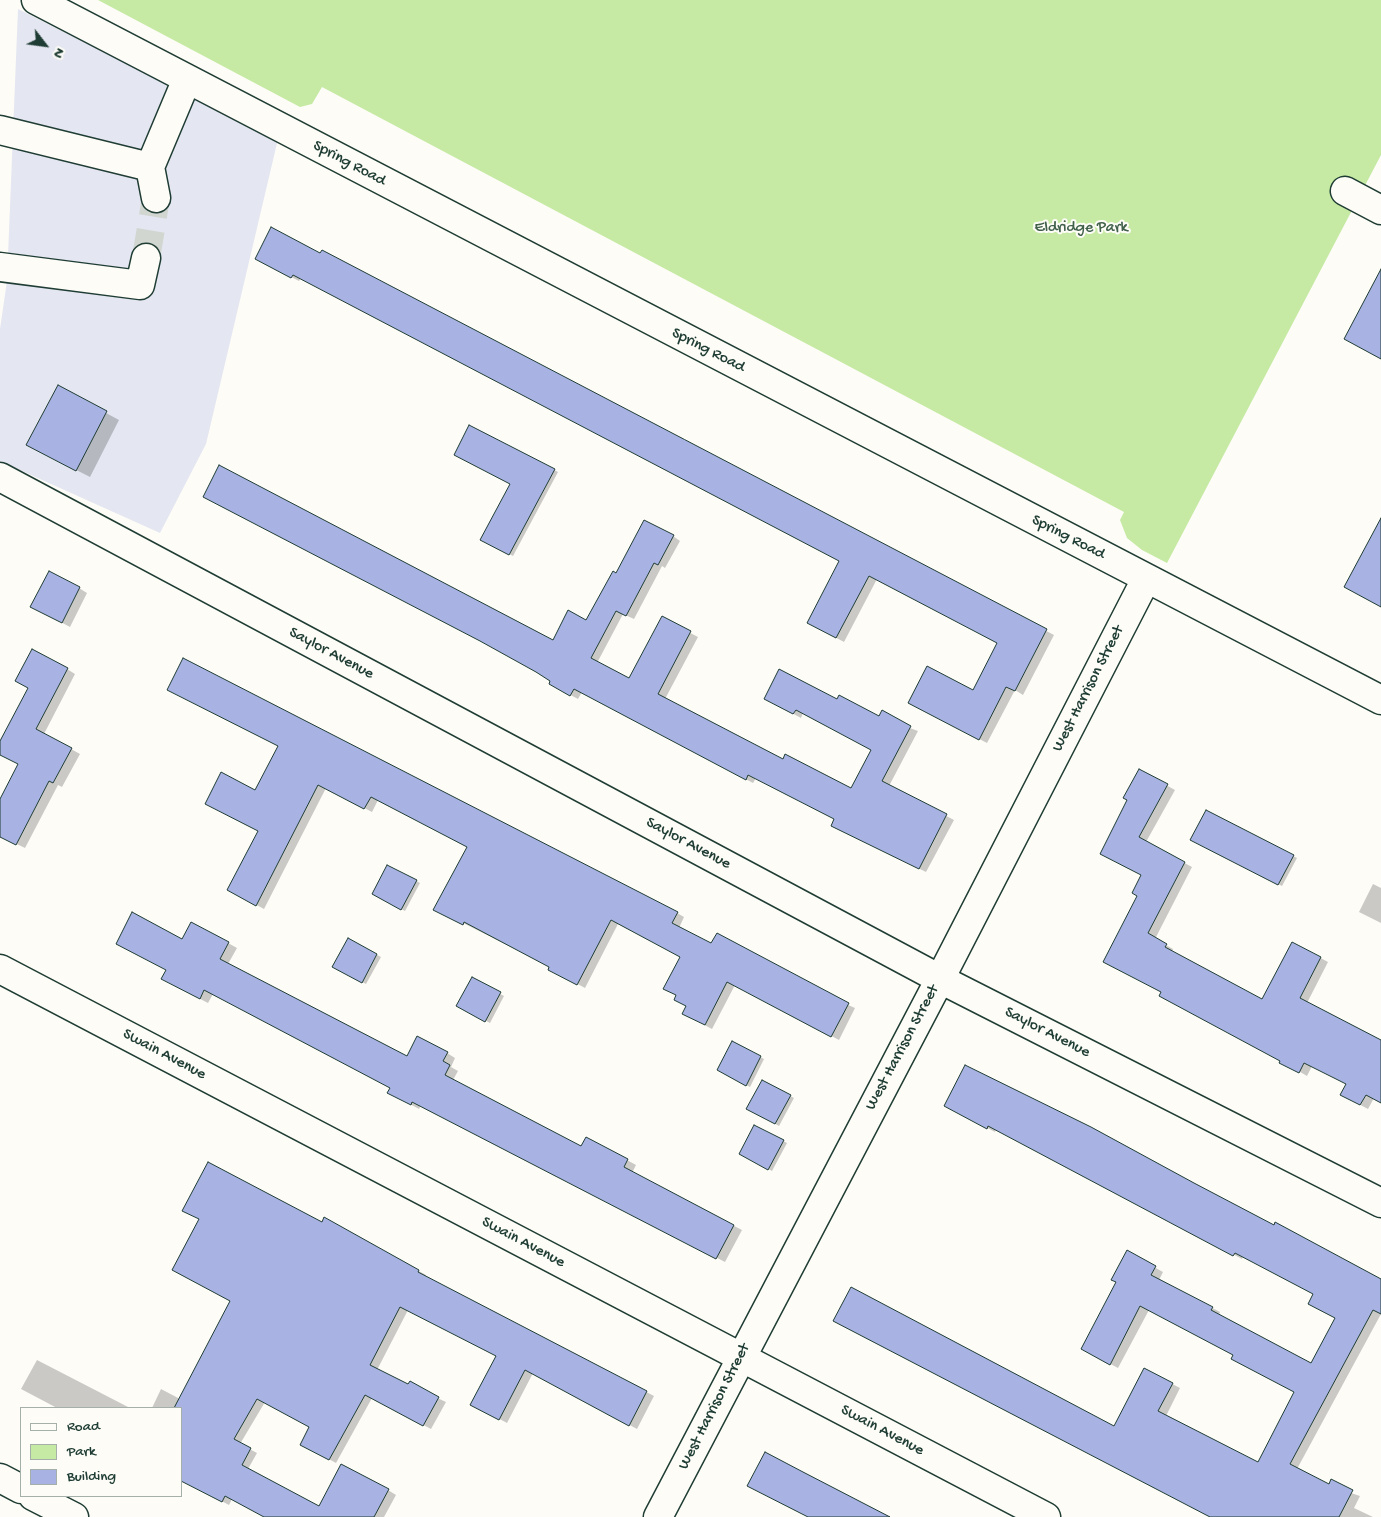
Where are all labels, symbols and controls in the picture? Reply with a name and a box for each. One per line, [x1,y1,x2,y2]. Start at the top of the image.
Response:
north arrow [20,20,70,70]
text: N [49,45,68,61]
street label: Spring Road [309,137,389,191]
park label: Eldridge Park [1034,219,1128,239]
street label: Spring Road [668,324,748,378]
street label: Spring Road [1028,511,1108,565]
street label: West Harrison Street [1049,623,1129,755]
street label: Saylor Avenue [285,624,377,684]
street label: Saylor Avenue [642,814,734,874]
street label: West Harrison Street [862,982,944,1114]
street label: Saylor Avenue [1001,1003,1093,1063]
street label: Swain Avenue [119,1025,209,1085]
street label: Swain Avenue [478,1213,568,1273]
street label: West Harrison Street [675,1341,755,1473]
street label: Swain Avenue [837,1401,927,1461]
legend [20,1407,182,1497]
text: Road [67,1418,100,1436]
text: Park [67,1443,96,1461]
text: Building [67,1468,116,1486]

